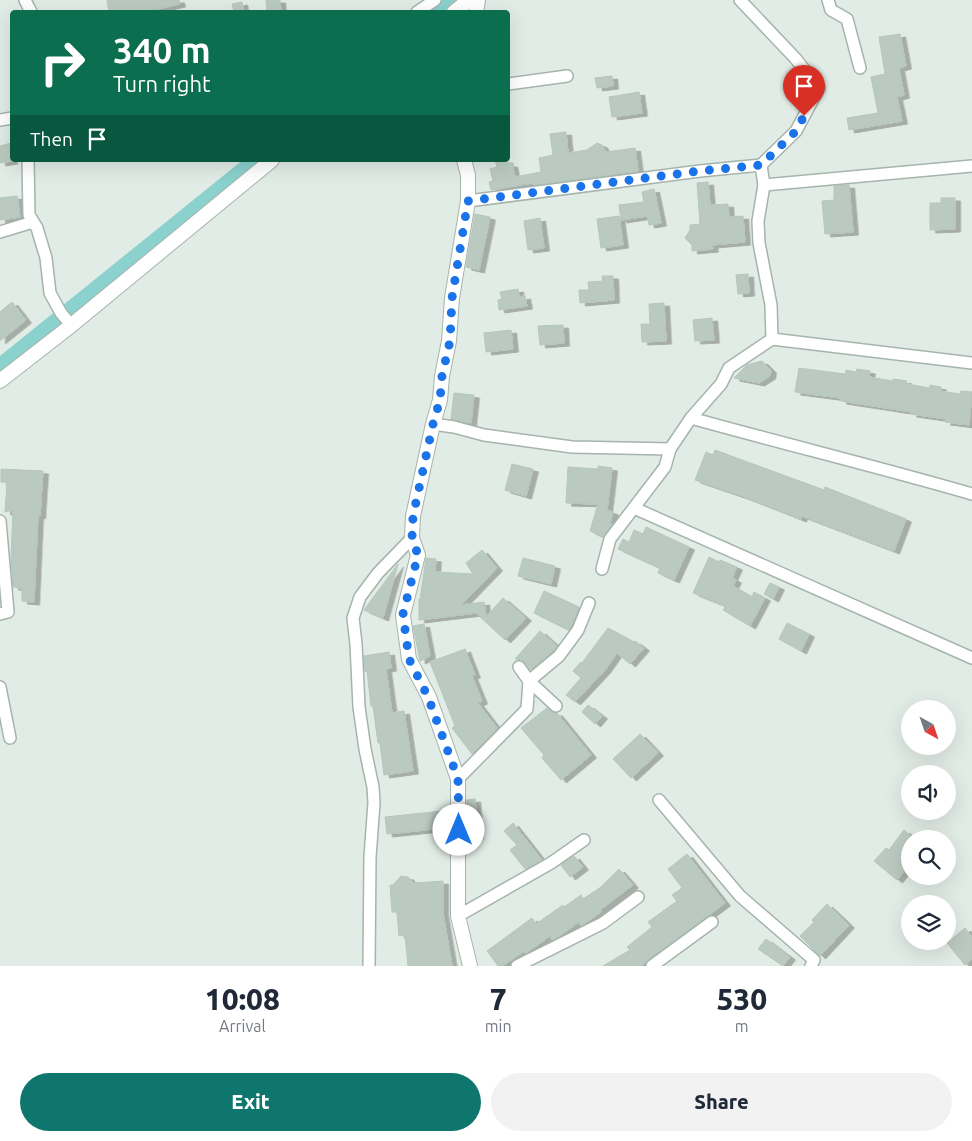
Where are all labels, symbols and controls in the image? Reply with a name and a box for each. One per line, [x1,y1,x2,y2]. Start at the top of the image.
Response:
icon: right [30,30,95,95]
text: 340 m [113,30,211,70]
pin [783,65,825,116]
text: Turn right [113,71,211,96]
icon: arrive [790,72,818,100]
icon: arrive [83,125,111,153]
text: Then [30,128,73,150]
north arrow [901,700,956,755]
map controls [901,700,956,950]
button: sound [901,765,956,820]
position arrow [432,803,484,855]
button: search [901,830,956,885]
button: layers [901,895,956,950]
text: 10:08 [205,982,280,1016]
text: 7 [490,982,507,1016]
text: 530 [716,982,767,1016]
text: Arrival [219,1017,266,1035]
text: min [485,1017,512,1035]
text: m [735,1017,749,1035]
button: Exit [20,1073,481,1131]
button: Share [491,1073,952,1131]

